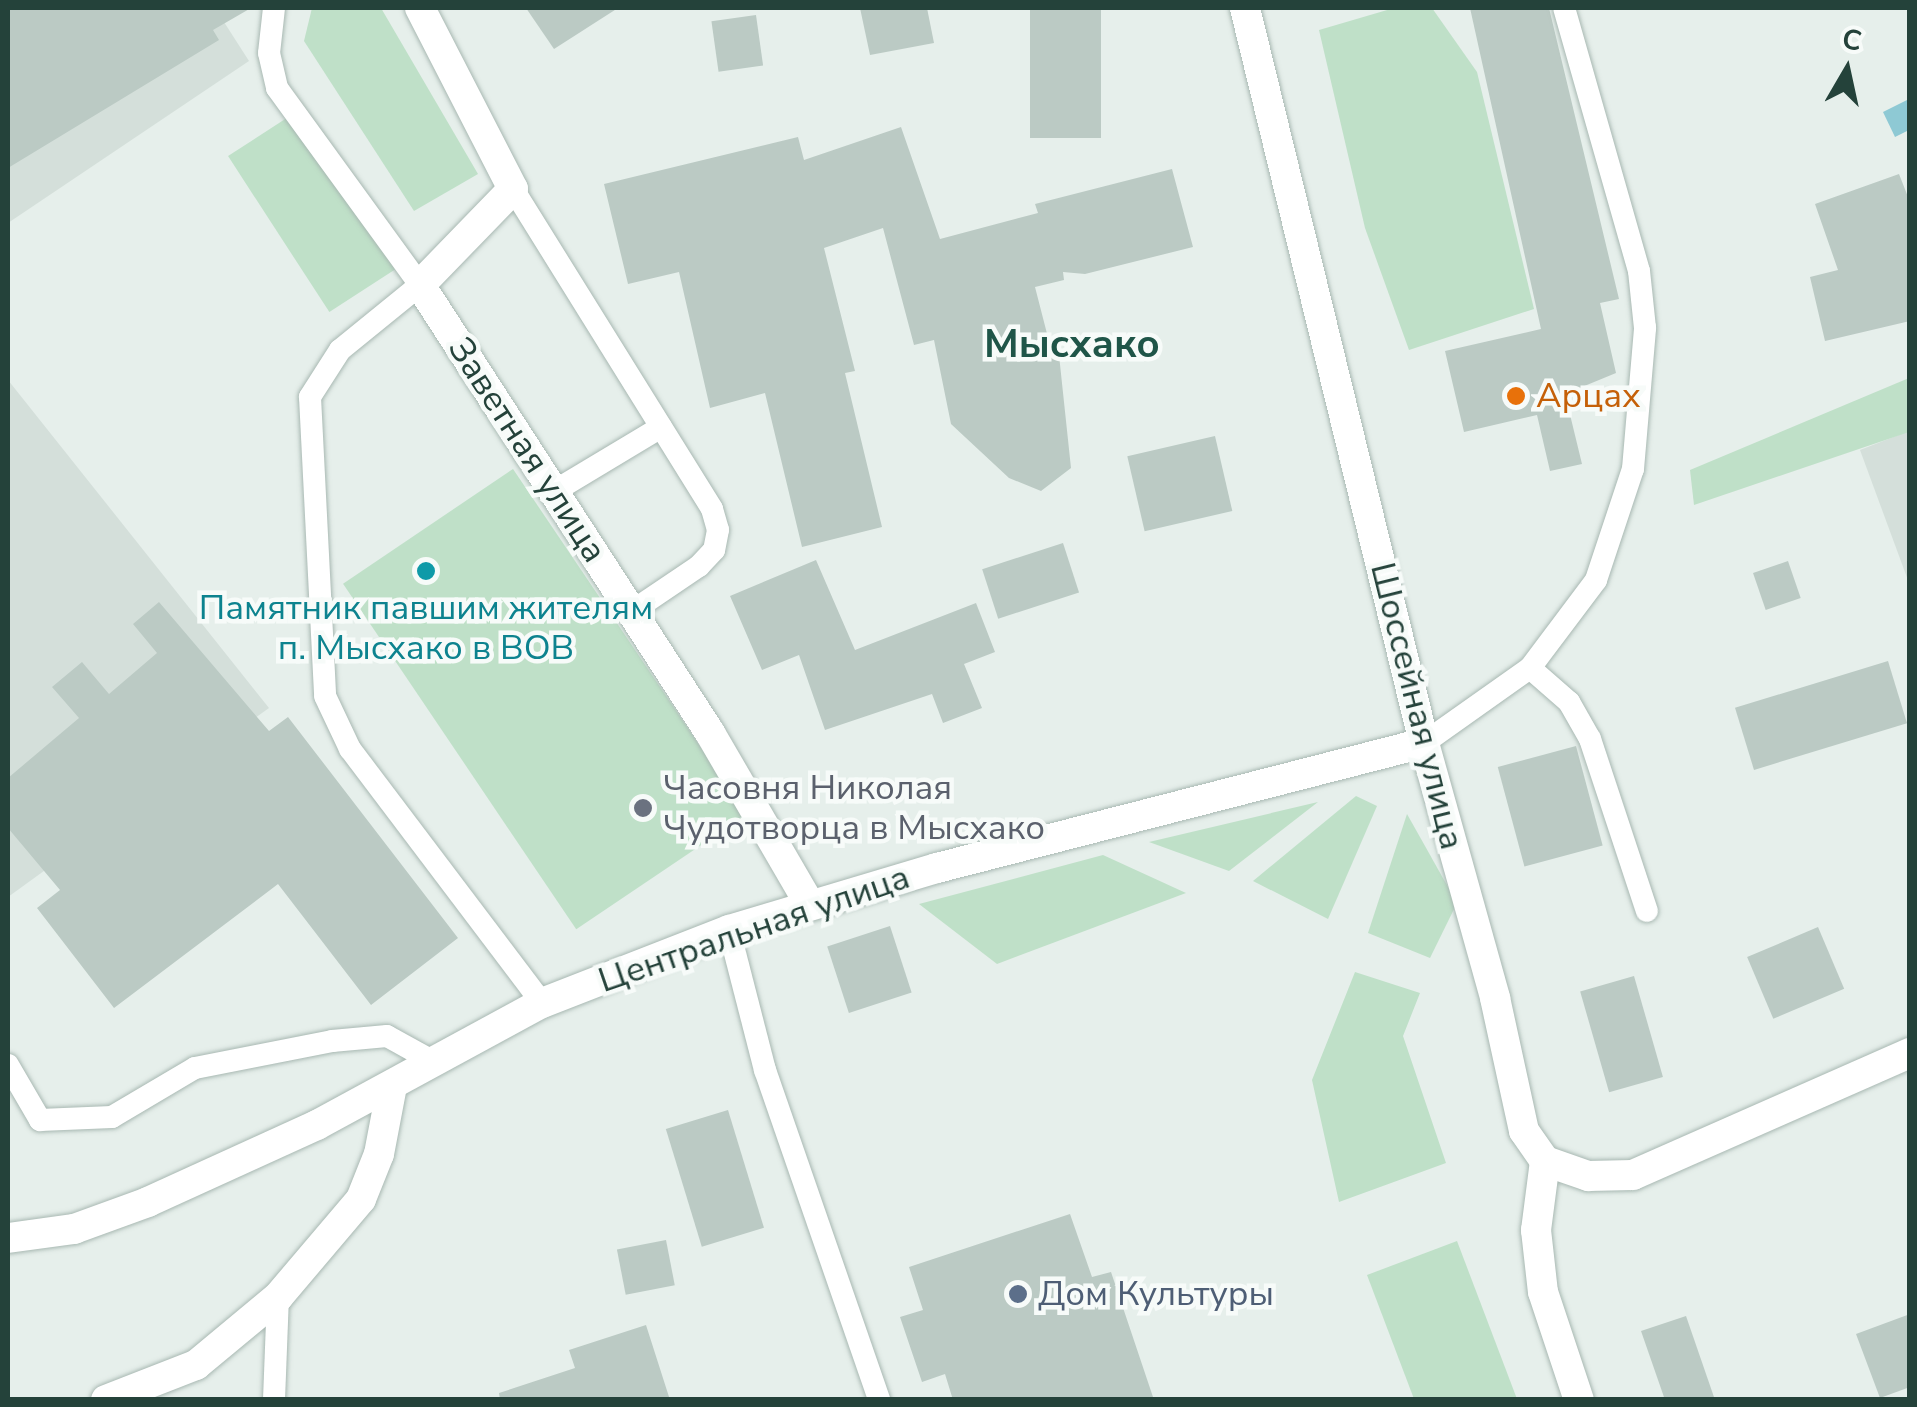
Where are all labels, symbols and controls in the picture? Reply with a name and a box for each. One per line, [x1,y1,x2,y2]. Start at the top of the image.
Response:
north arrow [1797,20,1897,120]
text: С [1839,20,1864,61]
district label: Мысхако [984,320,1160,368]
street label: Заветная улица [439,330,615,570]
place label: Арцах [1536,375,1641,417]
marker: Арцах [1505,385,1527,407]
street label: Шоссейная улица [1361,558,1473,854]
marker: Памятник павшим жителям п. Мысхако в ВОВ [415,560,437,582]
place label: Памятник павшим жителям п. Мысхако в ВОВ [199,587,653,669]
place label: Часовня Николая Чудотворца в Мысхако [663,767,1045,849]
marker: Часовня Николая Чудотворца в Мысхако [632,797,654,819]
street label: Центральная улица [593,856,915,1002]
place label: Дом Культуры [1038,1273,1274,1315]
marker: Дом Культуры [1007,1283,1029,1305]

